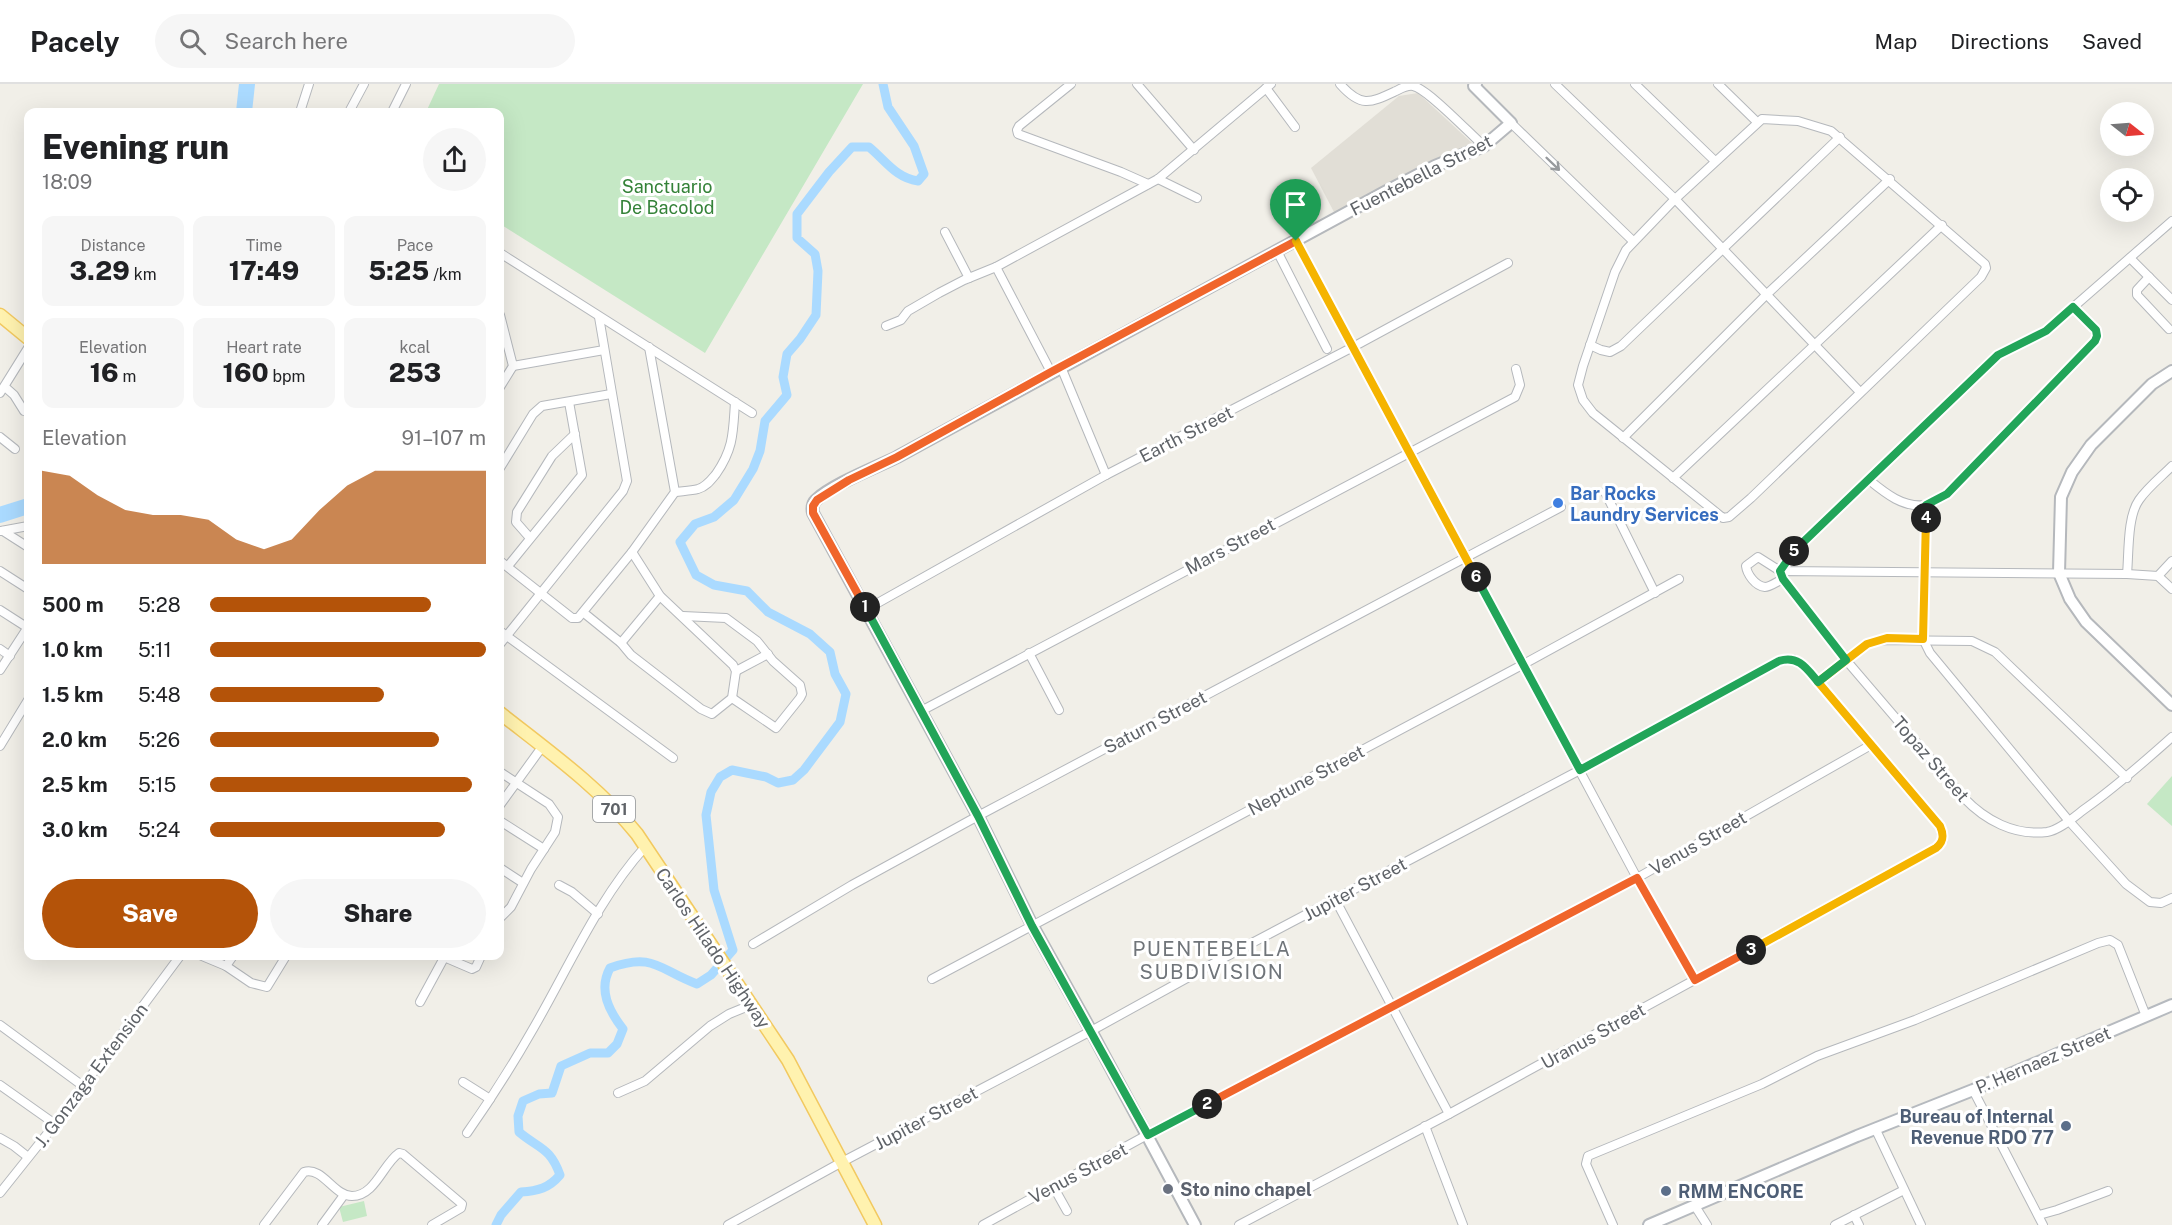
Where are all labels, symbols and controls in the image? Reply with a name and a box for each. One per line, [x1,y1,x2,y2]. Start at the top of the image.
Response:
search box [155,14,575,68]
text: Pacely [30,25,119,58]
icon: search [176,25,209,58]
text: Search here [224,28,348,54]
text: Map [1875,29,1917,54]
text: Directions [1950,29,2049,54]
text: Saved [2082,29,2142,54]
north arrow [2100,102,2154,156]
map controls [2100,102,2154,222]
text: Evening run [42,128,229,166]
button: share [423,128,486,191]
street label: Fuentebella Street [1347,130,1495,220]
one-way arrow [1545,157,1560,171]
button: locate [2100,168,2154,222]
text: 18:09 [42,170,92,194]
park label: Sanctuario De Bacolod [620,176,714,218]
pin [1270,179,1321,241]
icon: arrive [1279,188,1312,221]
text: Distance [81,236,145,255]
text: Time [246,236,282,255]
text: Pace [397,236,433,255]
text: 3.29 [70,255,130,286]
text: 17:49 [229,255,299,286]
text: 5:25 [368,255,429,286]
text: km [130,265,156,284]
text: /km [429,265,462,284]
text: Elevation [79,338,147,357]
text: Heart rate [226,338,302,357]
text: kcal [400,338,430,357]
text: 16 [90,357,119,388]
text: 160 [223,357,269,388]
text: 253 [389,357,441,388]
text: m [119,367,136,386]
text: bpm [269,367,305,386]
street label: Earth Street [1136,401,1236,467]
text: Elevation [42,426,127,450]
text: 91–107 m [402,426,486,450]
place label: Bar Rocks Laundry Services [1570,483,1719,525]
marker: Bar Rocks Laundry Services [1551,496,1565,510]
pin: 4 [1911,503,1941,533]
text: 4 [1921,508,1931,527]
street label: Mars Street [1181,514,1279,578]
pin: 5 [1779,536,1809,566]
text: 5 [1789,541,1799,560]
pin: 6 [1461,562,1491,592]
text: 6 [1471,567,1481,586]
pin: 1 [850,592,880,622]
text: 500 m [42,593,104,617]
text: 5:28 [138,593,181,617]
text: 1 [862,597,868,616]
text: 1.0 km [42,638,103,662]
text: 5:11 [138,638,172,662]
text: 1.5 km [42,683,103,707]
text: 5:48 [138,683,181,707]
street label: Saturn Street [1100,686,1210,758]
street label: Topaz Street [1888,712,1974,806]
text: 2.0 km [42,728,107,752]
text: 5:26 [138,728,180,752]
street label: Neptune Street [1244,740,1368,820]
text: 2.5 km [42,773,108,797]
text: 5:15 [138,773,176,797]
road number: 701 [593,796,635,822]
street label: Venus Street [1646,807,1750,879]
text: 3.0 km [42,818,108,842]
text: 5:24 [138,818,180,842]
street label: Jupiter Street [1300,853,1410,925]
street label: Carlos Hilado Highway [651,864,775,1033]
button: Save [42,879,258,948]
button: Share [270,879,486,948]
pin: 3 [1736,935,1766,965]
district label: PUENTEBELLA SUBDIVISION [1133,937,1291,984]
text: 3 [1746,940,1756,959]
street label: J. Gonzaga Extension [30,999,152,1151]
street label: Uranus Street [1537,999,1649,1073]
street label: P. Hernaez Street [1972,1022,2114,1098]
street label: Jupiter Street [871,1082,981,1154]
pin: 2 [1192,1089,1222,1119]
text: 2 [1202,1094,1212,1113]
place label: Bureau of Internal Revenue RDO 77 [1899,1106,2054,1148]
marker: Bureau of Internal Revenue RDO 77 [2059,1119,2073,1133]
street label: Venus Street [1025,1138,1131,1208]
place label: Sto nino chapel [1180,1179,1312,1200]
place label: RMM ENCORE [1678,1181,1804,1202]
marker: Sto nino chapel [1161,1182,1175,1196]
marker: RMM ENCORE [1659,1184,1673,1198]

